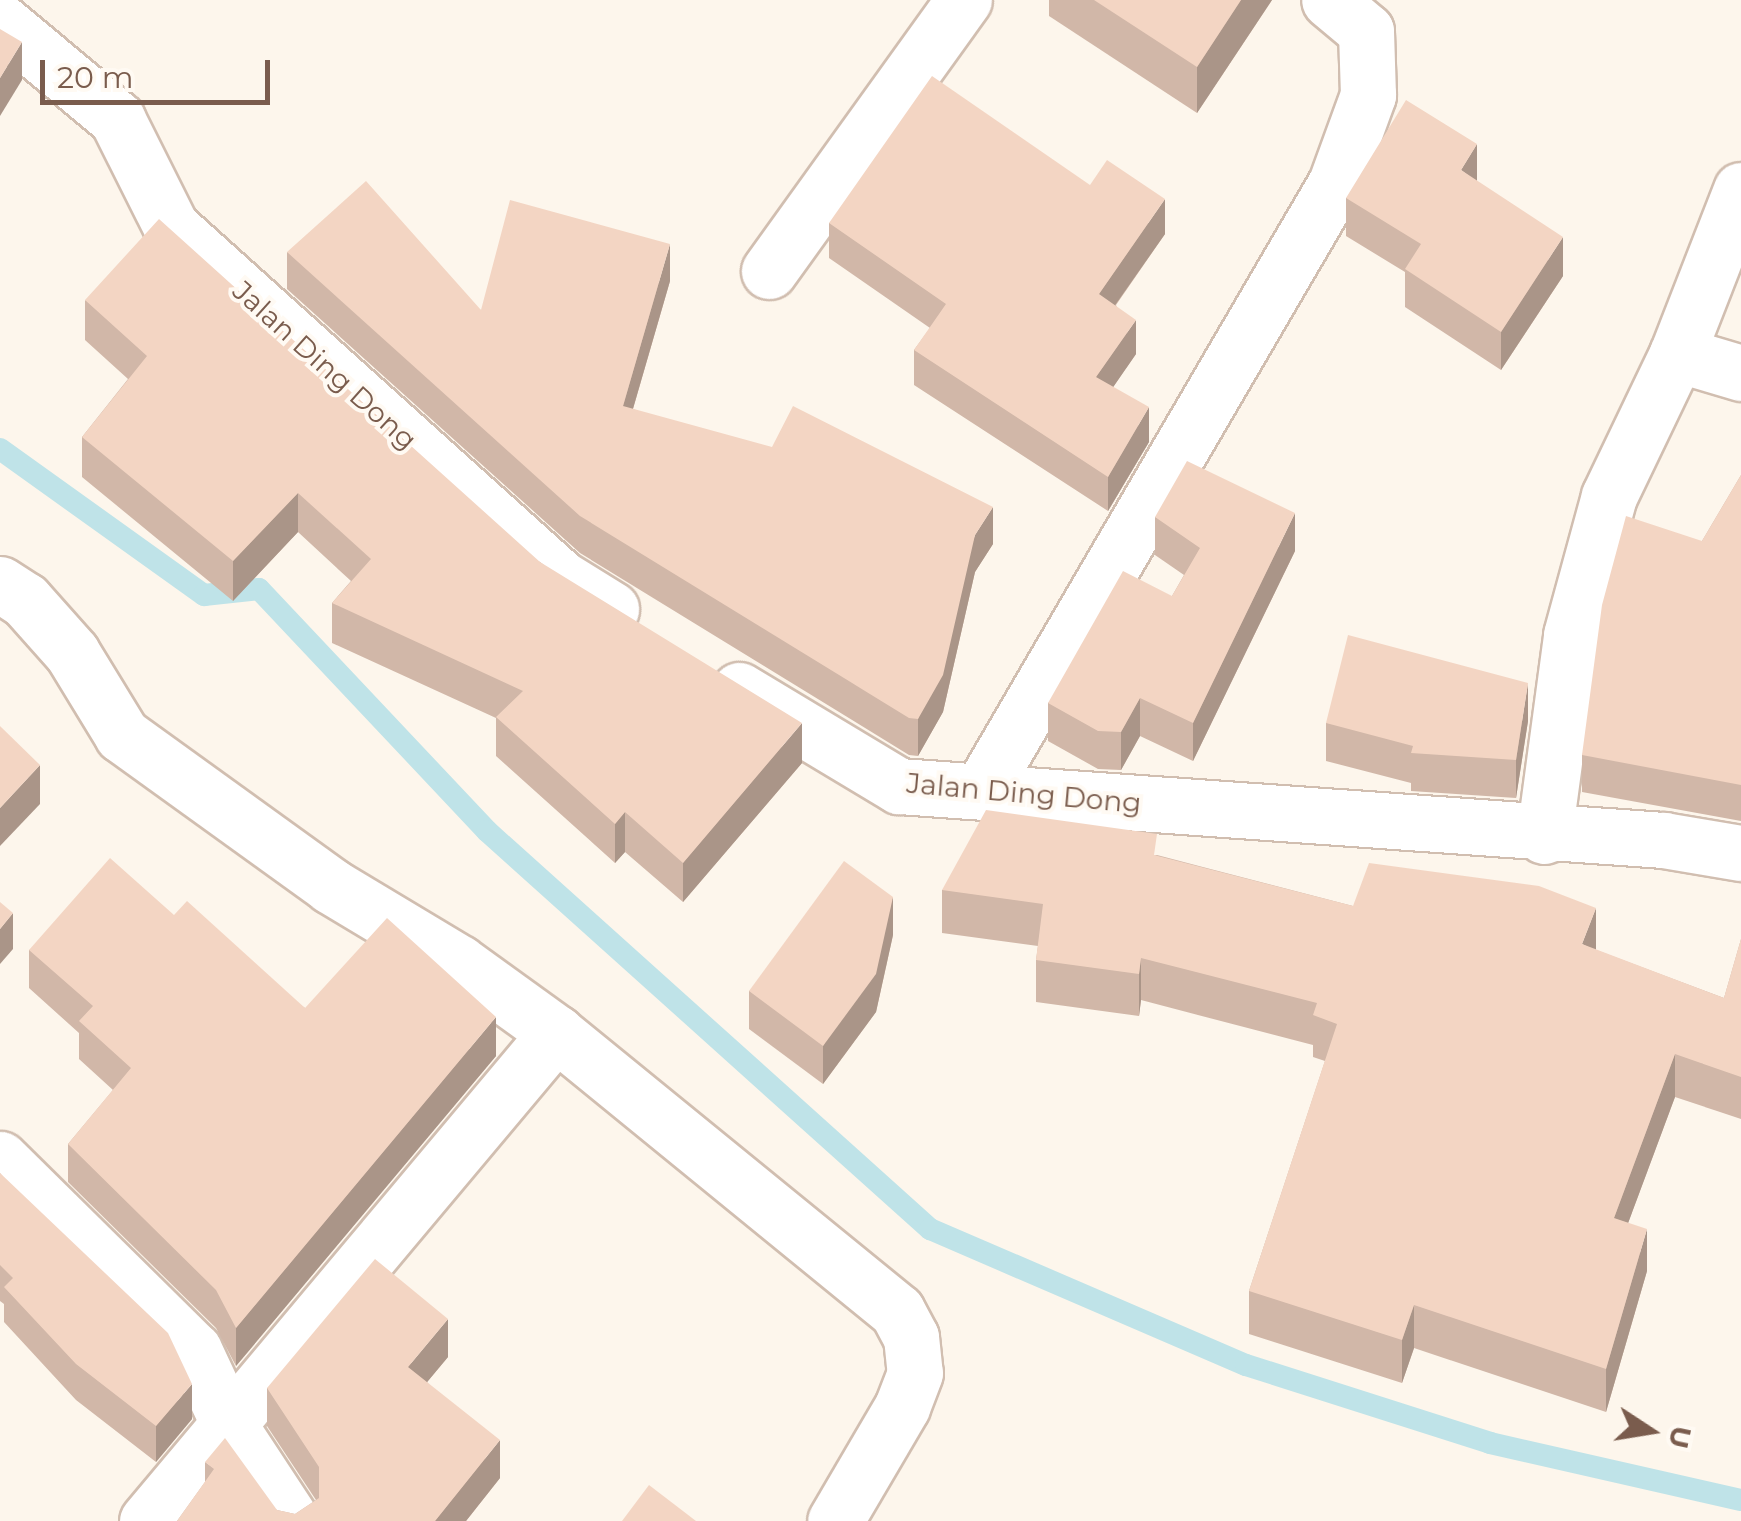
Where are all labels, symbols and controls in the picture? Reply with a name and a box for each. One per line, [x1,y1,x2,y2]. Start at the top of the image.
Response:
scale bar [45,40,275,102]
text: 20 m [57,59,134,96]
street label: Jalan Ding Dong [226,274,424,456]
street label: Jalan Ding Dong [905,766,1143,820]
north arrow [1601,1381,1701,1481]
text: U [1661,1423,1699,1452]

